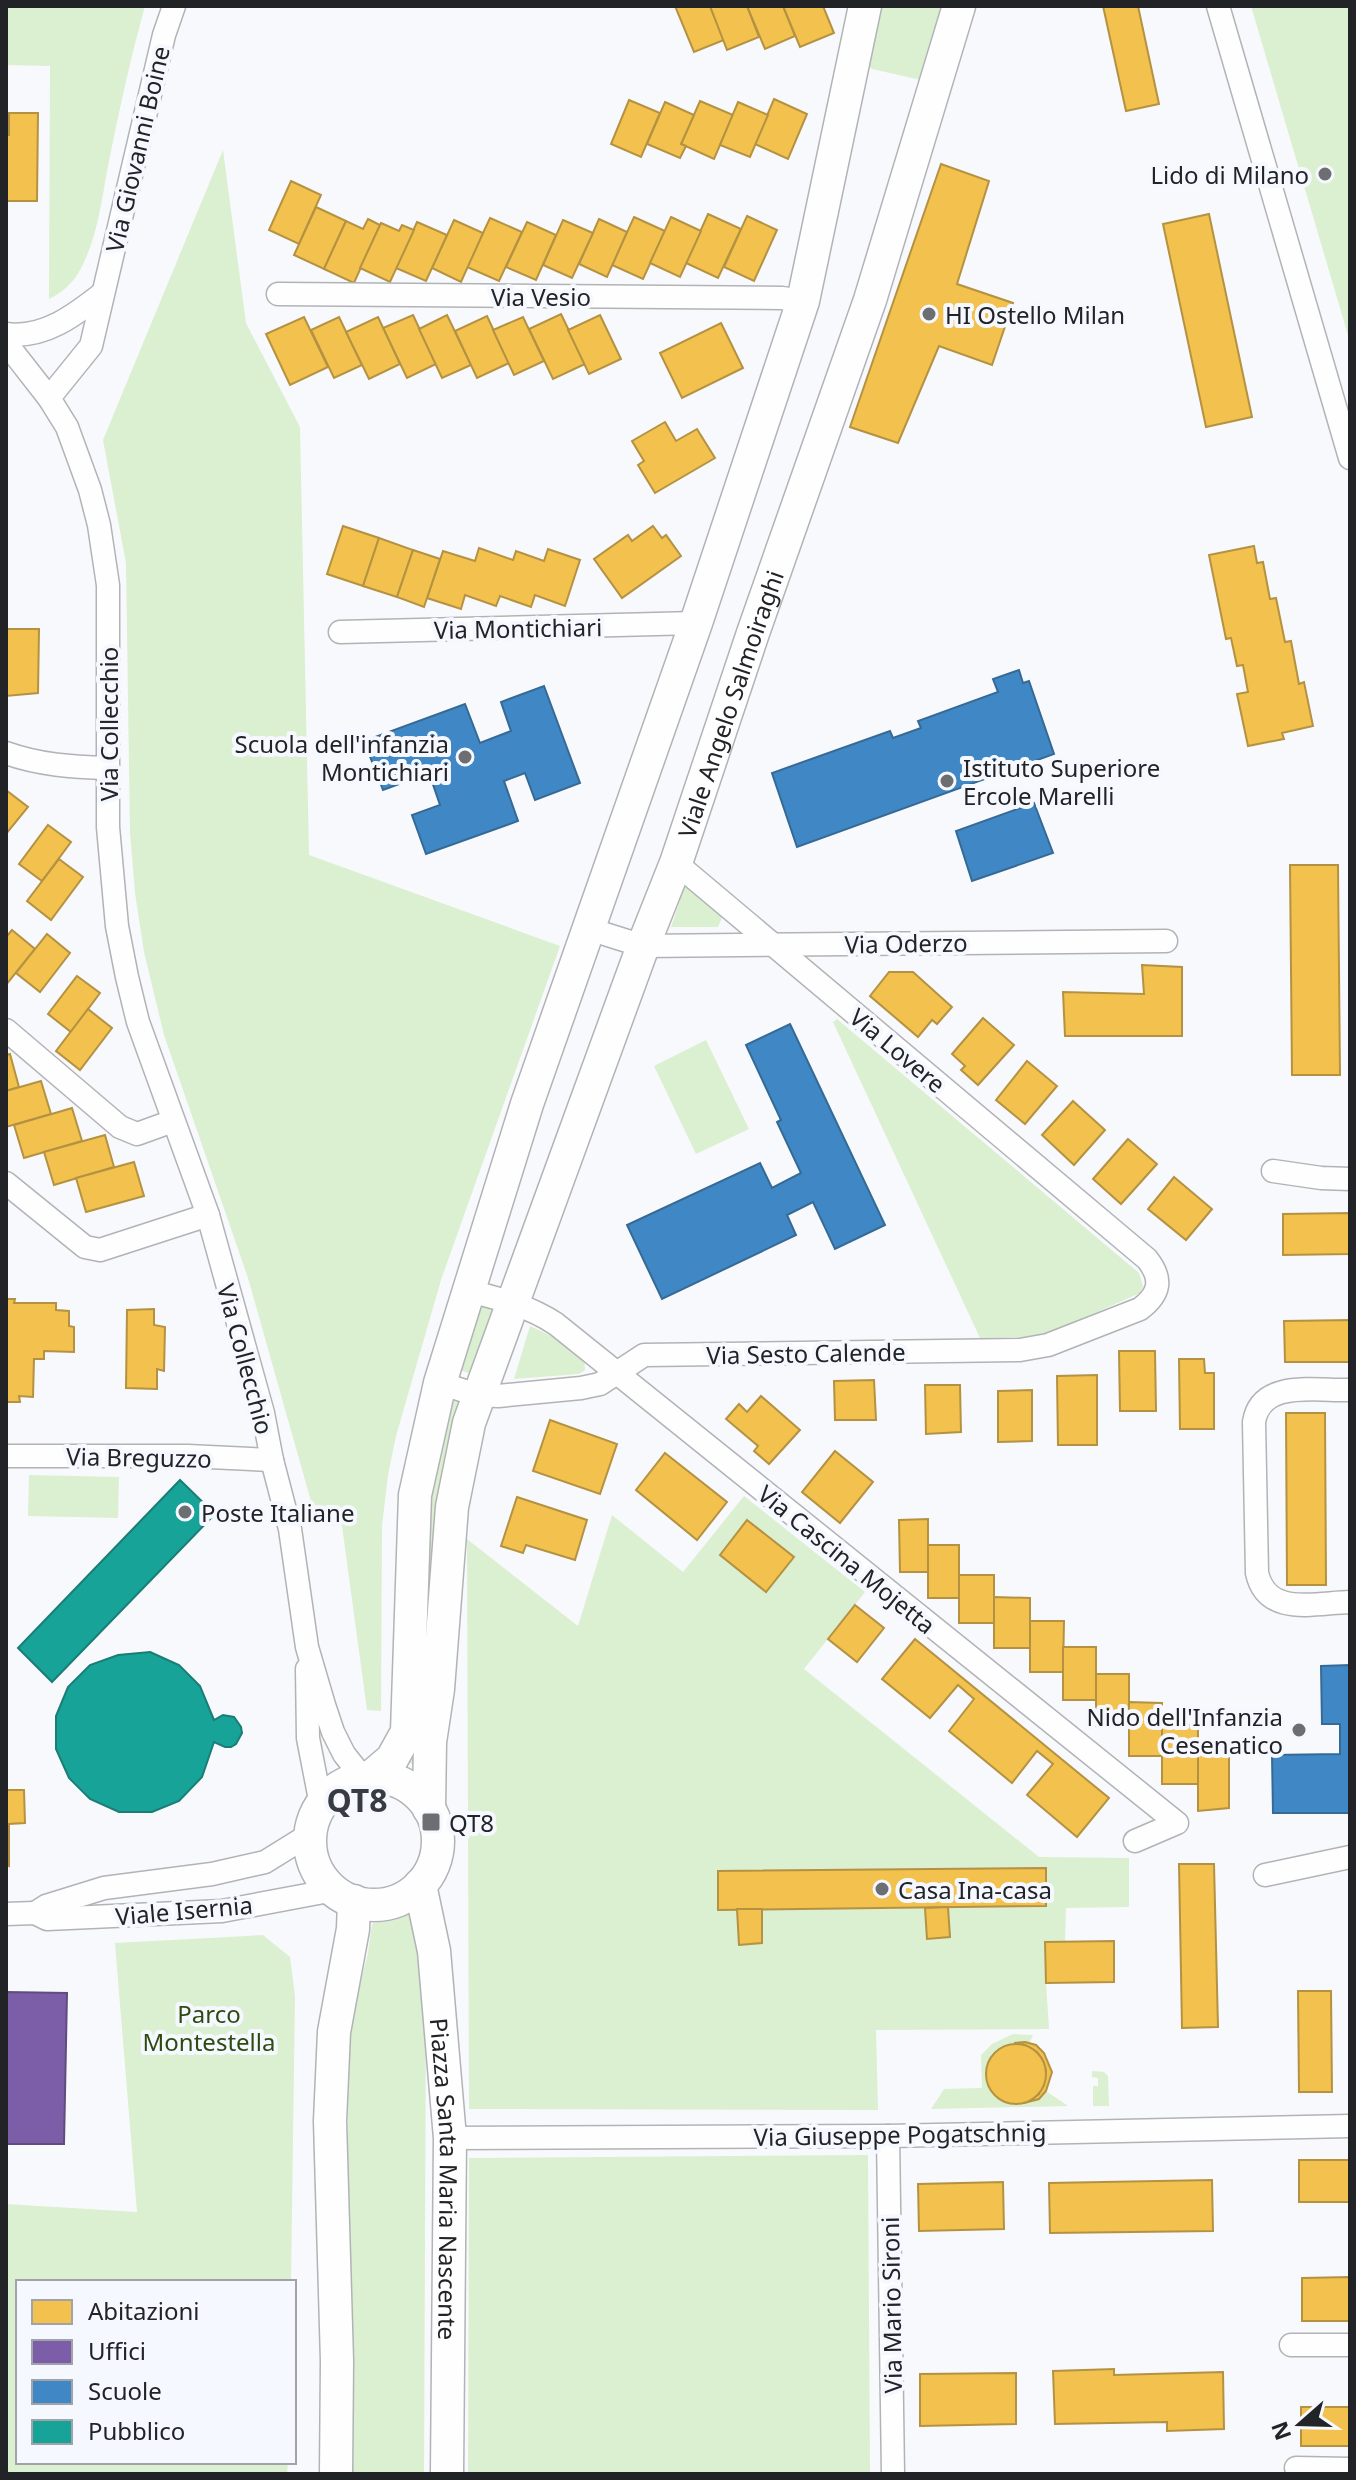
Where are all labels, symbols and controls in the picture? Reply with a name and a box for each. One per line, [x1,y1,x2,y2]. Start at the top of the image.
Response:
street label: Via Giovanni Boine [97,43,177,255]
place label: Lido di Milano [1151,158,1309,191]
marker: Lido di Milano [1316,165,1334,183]
street label: Via Vesio [491,280,591,313]
place label: HI Ostello Milan [945,298,1125,331]
marker: HI Ostello Milan [920,305,938,323]
street label: Viale Angelo Salmoiraghi [669,566,790,842]
street label: Via Montichiari [434,610,602,646]
street label: Via Collecchio [92,647,125,801]
place label: Scuola dell'infanzia Montichiari [234,727,449,788]
marker: Scuola dell'infanzia Montichiari [456,748,474,766]
place label: Istituto Superiore Ercole Marelli [963,751,1160,812]
marker: Istituto Superiore Ercole Marelli [938,772,956,790]
street label: Via Oderzo [844,925,968,961]
street label: Via Lovere [843,1000,953,1100]
street label: Via Collecchio [210,1280,282,1438]
street label: Via Sesto Calende [706,1335,906,1371]
street label: Via Breguzzo [66,1439,212,1475]
street label: Via Cascina Mojetta [751,1477,943,1641]
place label: Poste Italiane [201,1496,354,1529]
marker: Poste Italiane [176,1503,194,1521]
place label: Nido dell'Infanzia Cesenatico [1087,1700,1283,1761]
marker: Nido dell'Infanzia Cesenatico [1290,1721,1308,1739]
district label: QT8 [326,1778,388,1821]
place label: QT8 [449,1806,494,1839]
marker: QT8 [420,1811,442,1833]
place label: Casa Ina-casa [898,1873,1052,1906]
marker: Casa Ina-casa [873,1880,891,1898]
street label: Viale Isernia [114,1888,254,1932]
park label: Parco Montestella [143,1997,275,2058]
street label: Piazza Santa Maria Nascente [423,2016,467,2340]
street label: Via Giuseppe Pogatschnig [753,2115,1047,2153]
street label: Via Mario Sironi [873,2216,909,2394]
legend [16,2280,296,2464]
text: Abitazioni [88,2294,199,2327]
text: Uffici [88,2334,146,2367]
text: Scuole [88,2374,162,2407]
north arrow [1260,2384,1340,2464]
text: Pubblico [88,2414,185,2447]
text: N [1263,2418,1297,2445]

